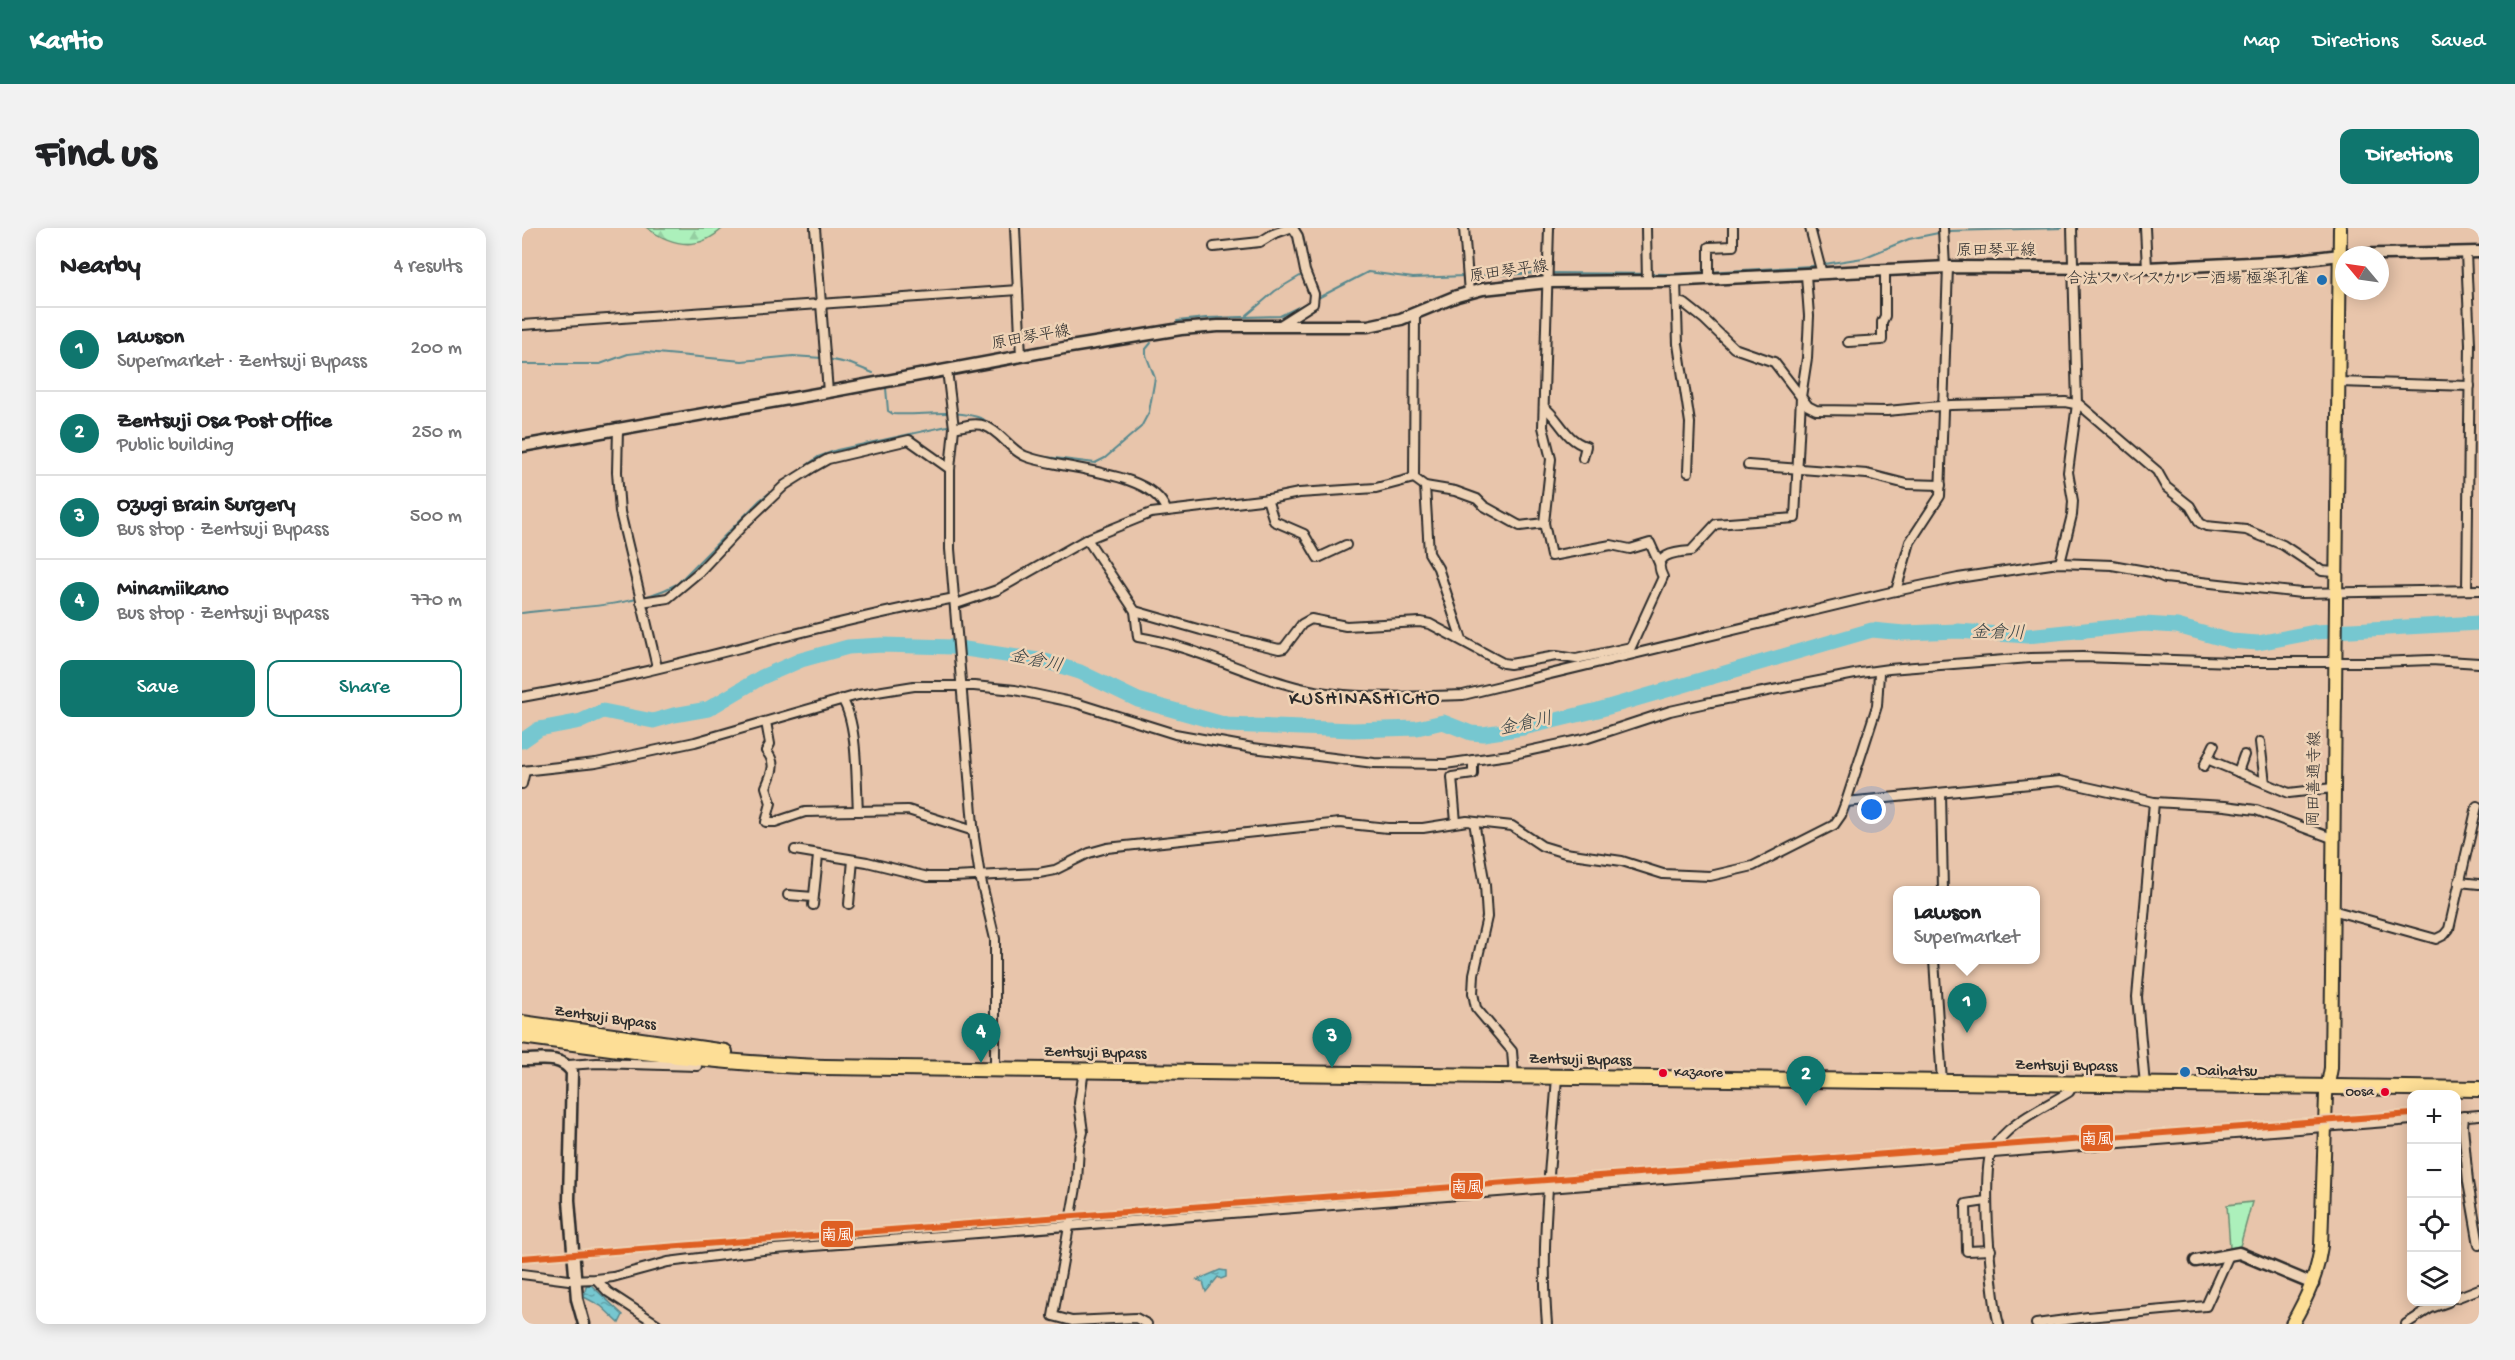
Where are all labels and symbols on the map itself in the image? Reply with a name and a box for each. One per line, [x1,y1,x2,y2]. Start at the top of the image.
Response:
street label: 原田琴平線 [1956,241,2036,262]
north arrow [2335,246,2389,300]
street label: 原田琴平線 [1468,256,1550,288]
place label: 合法スパイスカレー酒場 極楽孔雀 [2066,269,2310,290]
marker: 合法スパイスカレー酒場 極楽孔雀 [2315,273,2329,287]
street label: 原田琴平線 [990,321,1072,355]
water label: 金倉川 [1971,622,2025,645]
water label: 金倉川 [1007,645,1065,678]
district label: KUSHINASHICHO [1289,689,1441,712]
water label: 金倉川 [1497,708,1555,741]
street label: 岡田善通寺線 [2304,731,2326,827]
your location [1857,795,1886,824]
pin: 1 [1948,984,1986,1033]
street label: Zentsuji Bypass [553,1002,658,1036]
pin: 4 [962,1014,1000,1063]
pin: 3 [1312,1018,1352,1068]
street label: Zentsuji Bypass [1044,1044,1148,1064]
street label: Zentsuji Bypass [1529,1051,1633,1071]
pin: 2 [1786,1056,1826,1106]
street label: Zentsuji Bypass [2015,1057,2119,1077]
place label: Daihatsu [2196,1063,2258,1082]
place label: Kazaore [1674,1065,1724,1082]
marker: Daihatsu [2178,1065,2192,1079]
marker: Kazaore [1657,1067,1669,1079]
place label: Oosa [2345,1084,2375,1101]
marker: Oosa [2379,1086,2391,1098]
line badge: 南風 [2080,1124,2114,1152]
text: 南風 [2081,1130,2113,1151]
line badge: 南風 [1450,1172,1484,1200]
text: 南風 [1451,1178,1483,1199]
line badge: 南風 [820,1220,854,1248]
text: 南風 [821,1226,853,1247]

